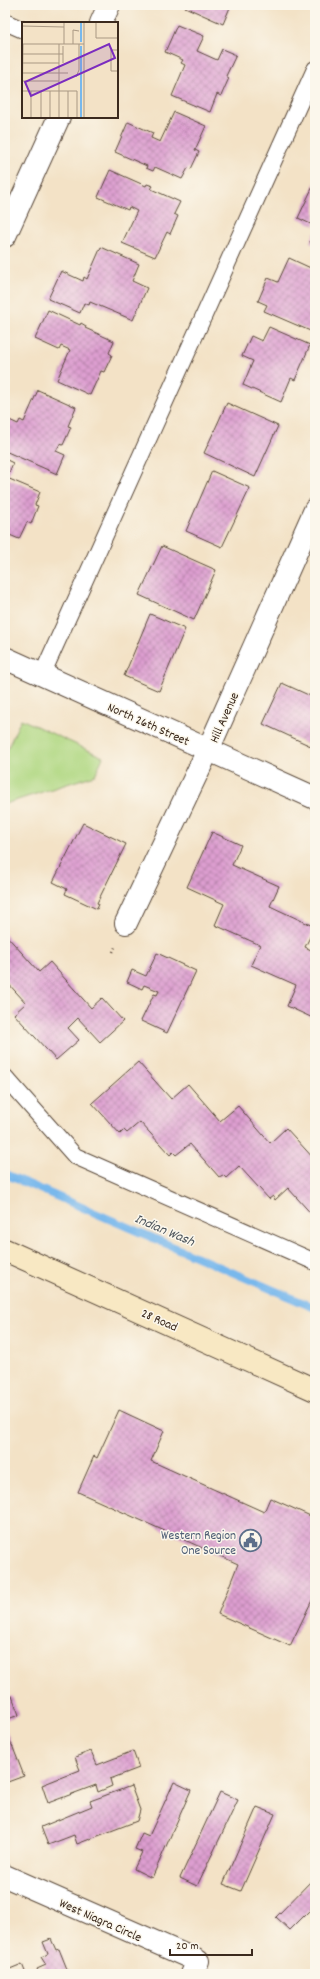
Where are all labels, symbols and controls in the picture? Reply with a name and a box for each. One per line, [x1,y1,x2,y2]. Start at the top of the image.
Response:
inset map [22,22,118,118]
street label: Hill Avenue [206,689,245,746]
street label: North 26th Street [104,699,192,752]
water label: Indian Wash [131,1209,198,1253]
street label: 28 Road [138,1305,180,1338]
place label: Western Region One Source [161,1527,236,1561]
public building icon: Western Region One Source [238,1528,264,1554]
street label: West Niagra Circle [56,1895,145,1948]
scale bar [170,1931,252,1957]
text: 20 m [176,1938,199,1955]

